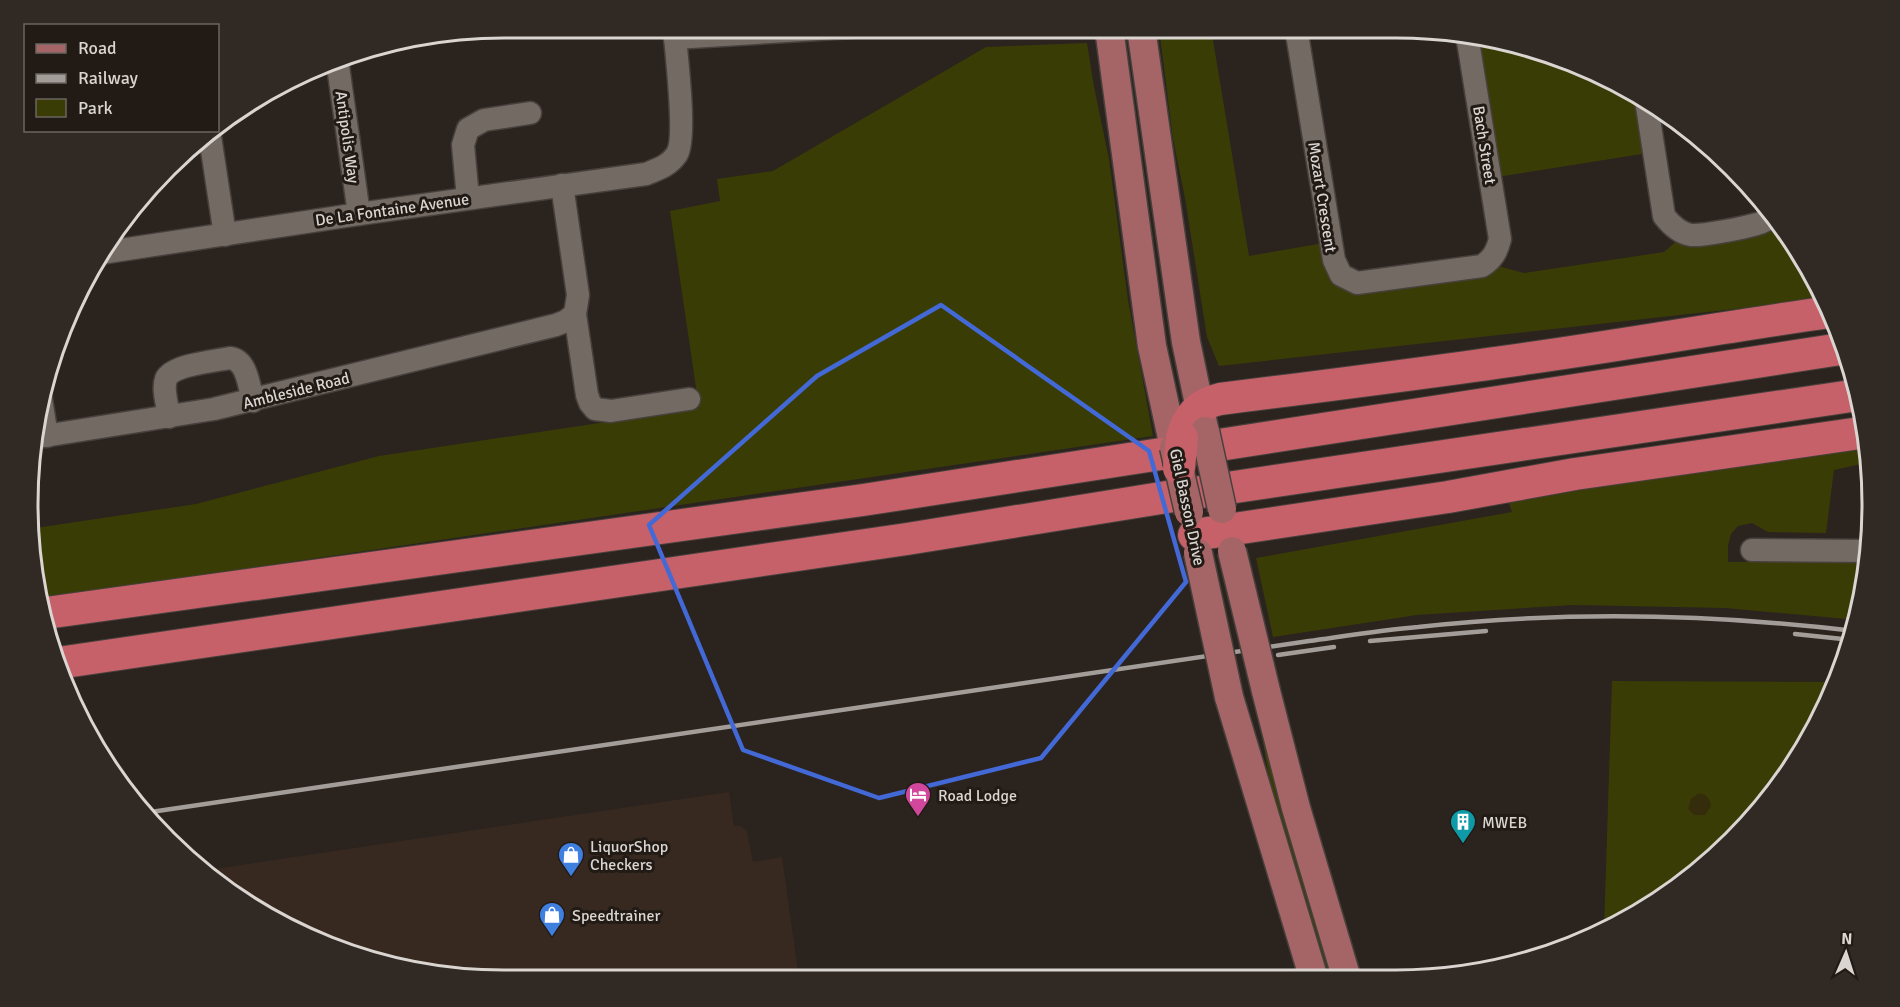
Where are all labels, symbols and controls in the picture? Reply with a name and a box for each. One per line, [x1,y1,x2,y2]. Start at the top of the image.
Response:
legend [24,24,219,132]
text: Road [78,37,117,59]
text: Railway [78,67,139,89]
street label: Antipolis Way [331,90,363,185]
text: Park [78,97,113,119]
street label: Bach Street [1468,104,1500,186]
street label: Mozart Crescent [1303,140,1341,254]
street label: De La Fontaine Avenue [314,189,470,231]
street label: Ambleside Road [241,368,352,414]
street label: Giel Basson Drive [1165,447,1209,567]
hotel icon: Road Lodge [903,780,933,818]
place label: Road Lodge [938,786,1017,806]
building icon: MWEB [1448,807,1478,845]
place label: MWEB [1482,813,1527,833]
place label: LiquorShop Checkers [590,837,668,875]
shop icon: LiquorShop Checkers [556,840,586,878]
shop icon: Speedtrainer [537,900,567,938]
place label: Speedtrainer [572,906,660,926]
north arrow [1816,923,1876,983]
text: N [1841,929,1853,949]

